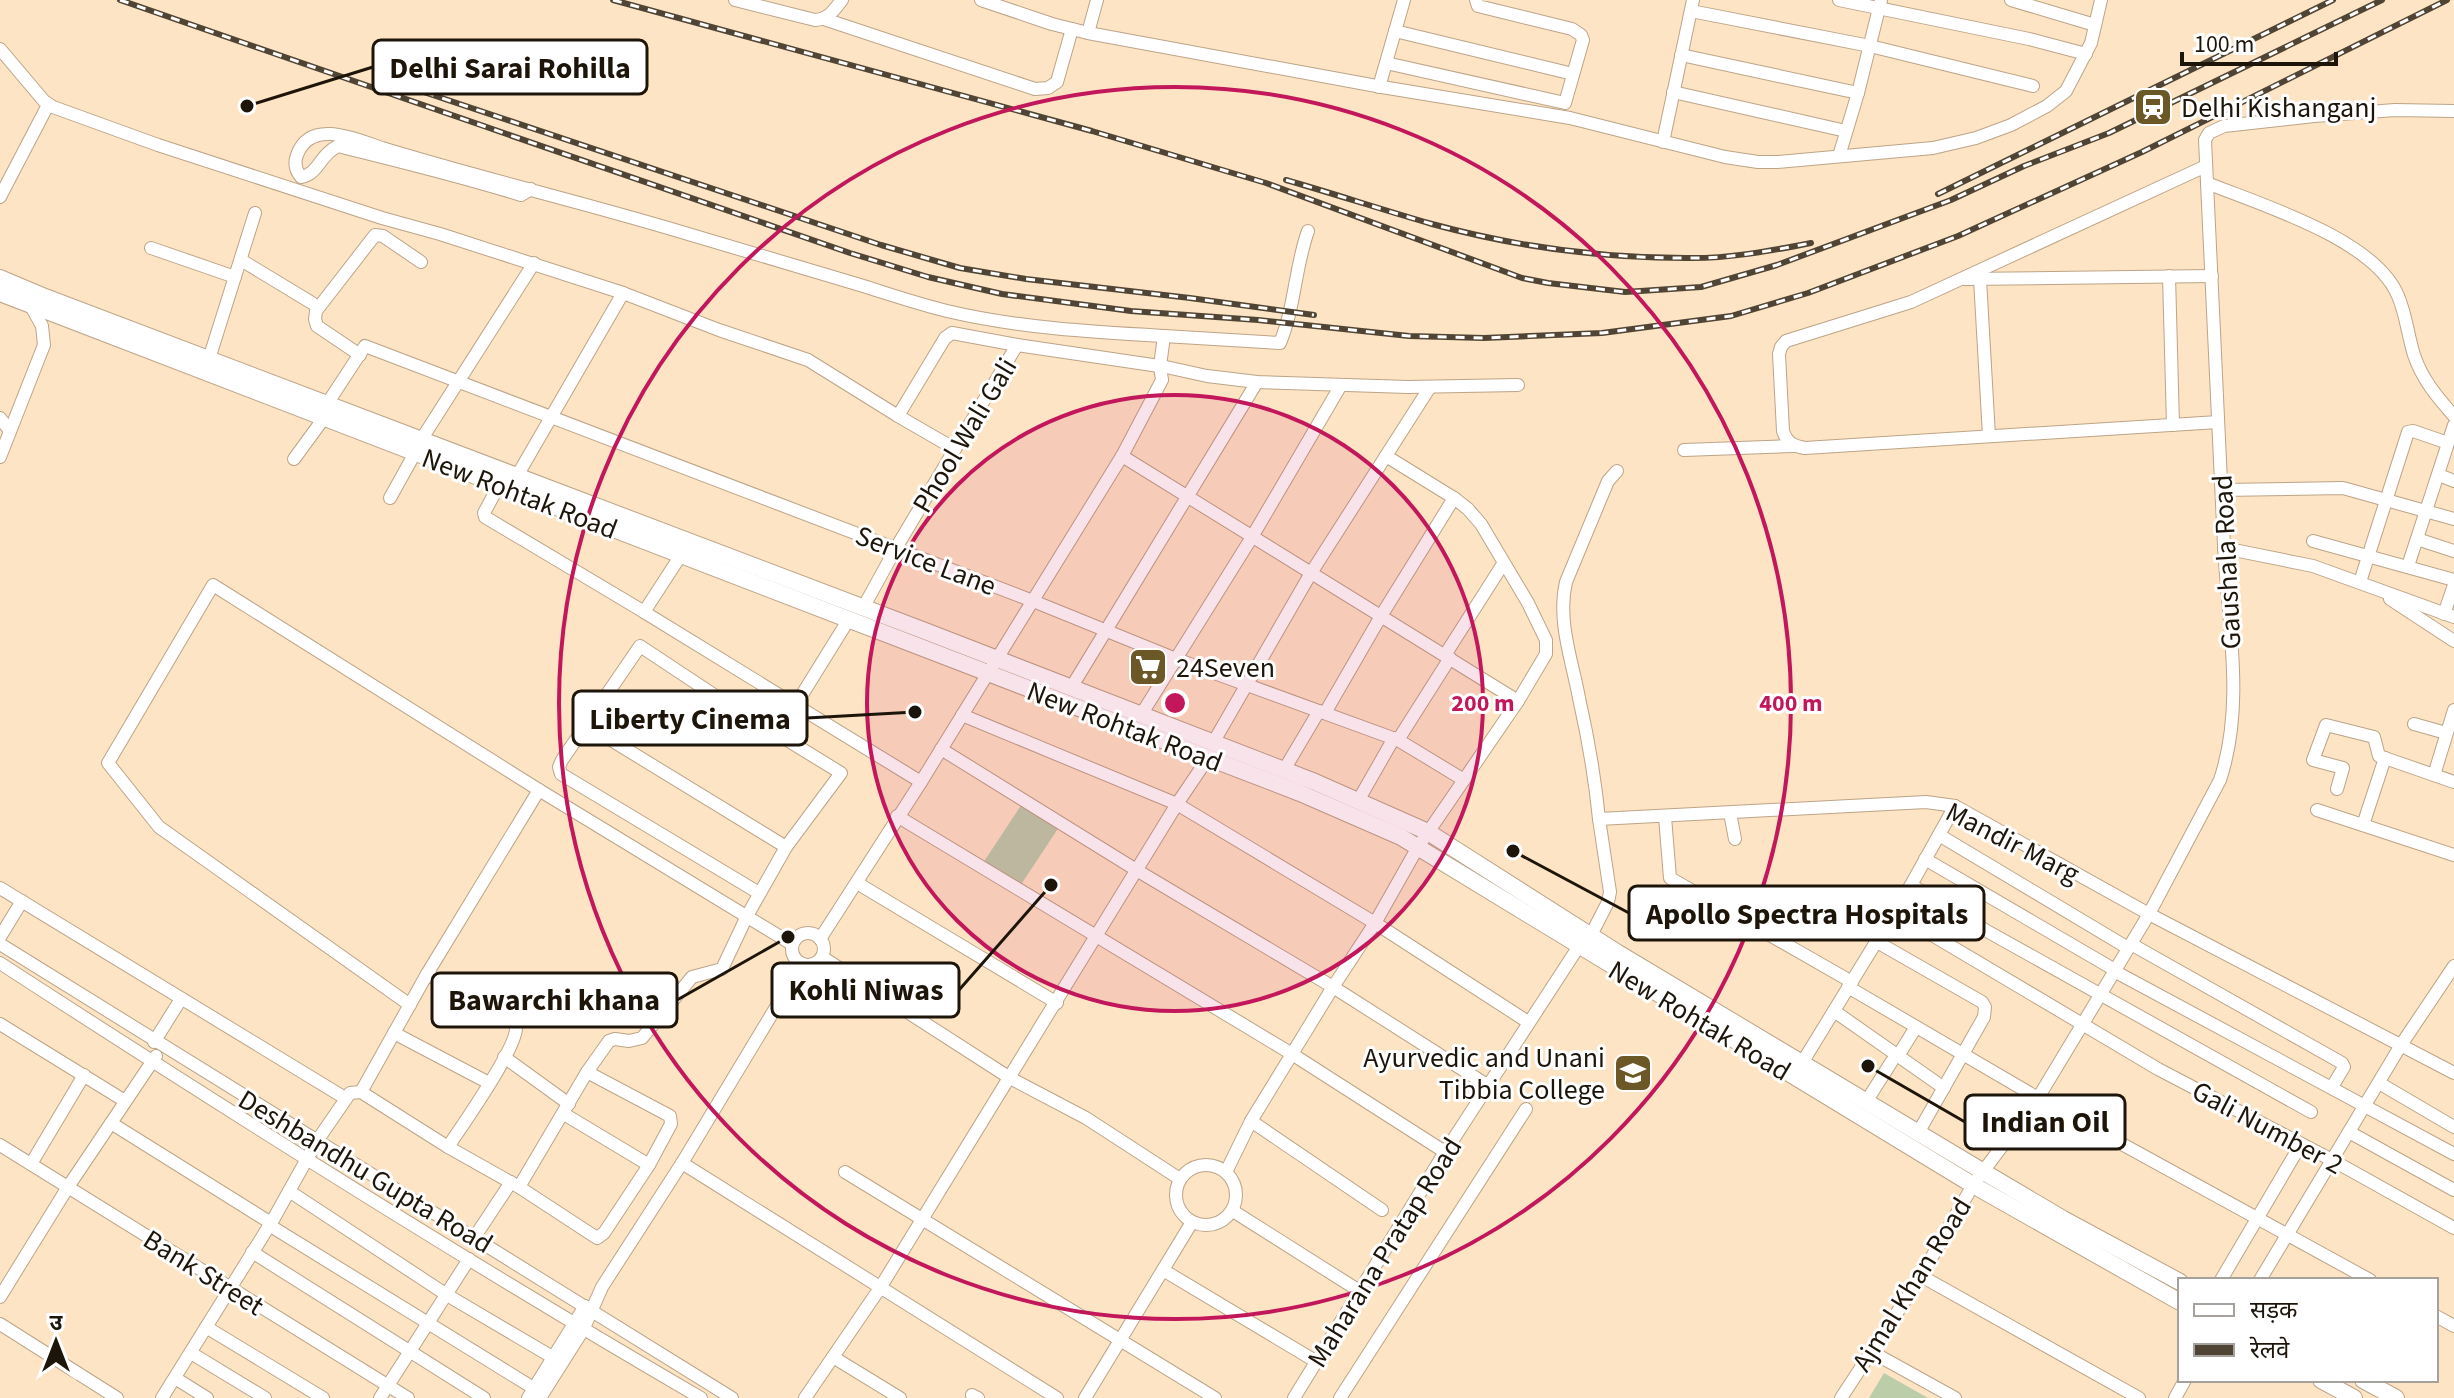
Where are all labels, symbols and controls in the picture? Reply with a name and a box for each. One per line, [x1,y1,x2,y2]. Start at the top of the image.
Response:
scale bar [2182,16,2336,66]
text: 100 m [2194,27,2254,62]
callout: Delhi Sarai Rohilla [373,40,647,94]
text: Delhi Sarai Rohilla [389,47,631,90]
station icon: Delhi Kishanganj [2132,86,2174,128]
place label: Delhi Kishanganj [2181,88,2376,128]
street label: Phool Wali Gali [903,350,1027,521]
street label: New Rohtak Road [416,438,623,550]
street label: Gaushala Road [2202,474,2252,650]
street label: Service Lane [849,516,1002,606]
supermarket icon: 24Seven [1127,646,1169,688]
place label: 24Seven [1176,648,1275,688]
street label: New Rohtak Road [1021,671,1228,783]
text: 200 m [1451,686,1515,721]
text: 400 m [1759,686,1823,721]
centre of rings [1161,689,1189,717]
callout: Liberty Cinema [573,691,807,745]
text: Liberty Cinema [589,698,791,741]
street label: Mandir Marg [1939,792,2086,894]
callout: Apollo Spectra Hospitals [1629,886,1984,940]
text: Apollo Spectra Hospitals [1645,893,1968,936]
street label: New Rohtak Road [1601,951,1798,1091]
callout: Kohli Niwas [772,963,959,1017]
text: Kohli Niwas [789,969,943,1012]
callout: Bawarchi khana [432,973,677,1027]
text: Bawarchi khana [448,979,660,1022]
place label: Ayurvedic and Unani Tibbia College [1363,1038,1605,1110]
school or university icon: Ayurvedic and Unani Tibbia College [1612,1052,1654,1094]
street label: Gali Number 2 [2185,1071,2350,1185]
street label: Deshbandhu Gupta Road [231,1080,500,1264]
callout: Indian Oil [1965,1095,2125,1149]
text: Indian Oil [1981,1101,2109,1144]
street label: Maharana Pratap Road [1298,1130,1472,1375]
street label: Ajmal Khan Road [1842,1190,1981,1379]
street label: Bank Street [135,1220,272,1326]
legend [2178,1278,2438,1382]
text: सड़क [2250,1293,2298,1328]
north arrow [16,1302,96,1382]
text: उ [50,1307,64,1339]
text: रेलवे [2249,1333,2290,1368]

